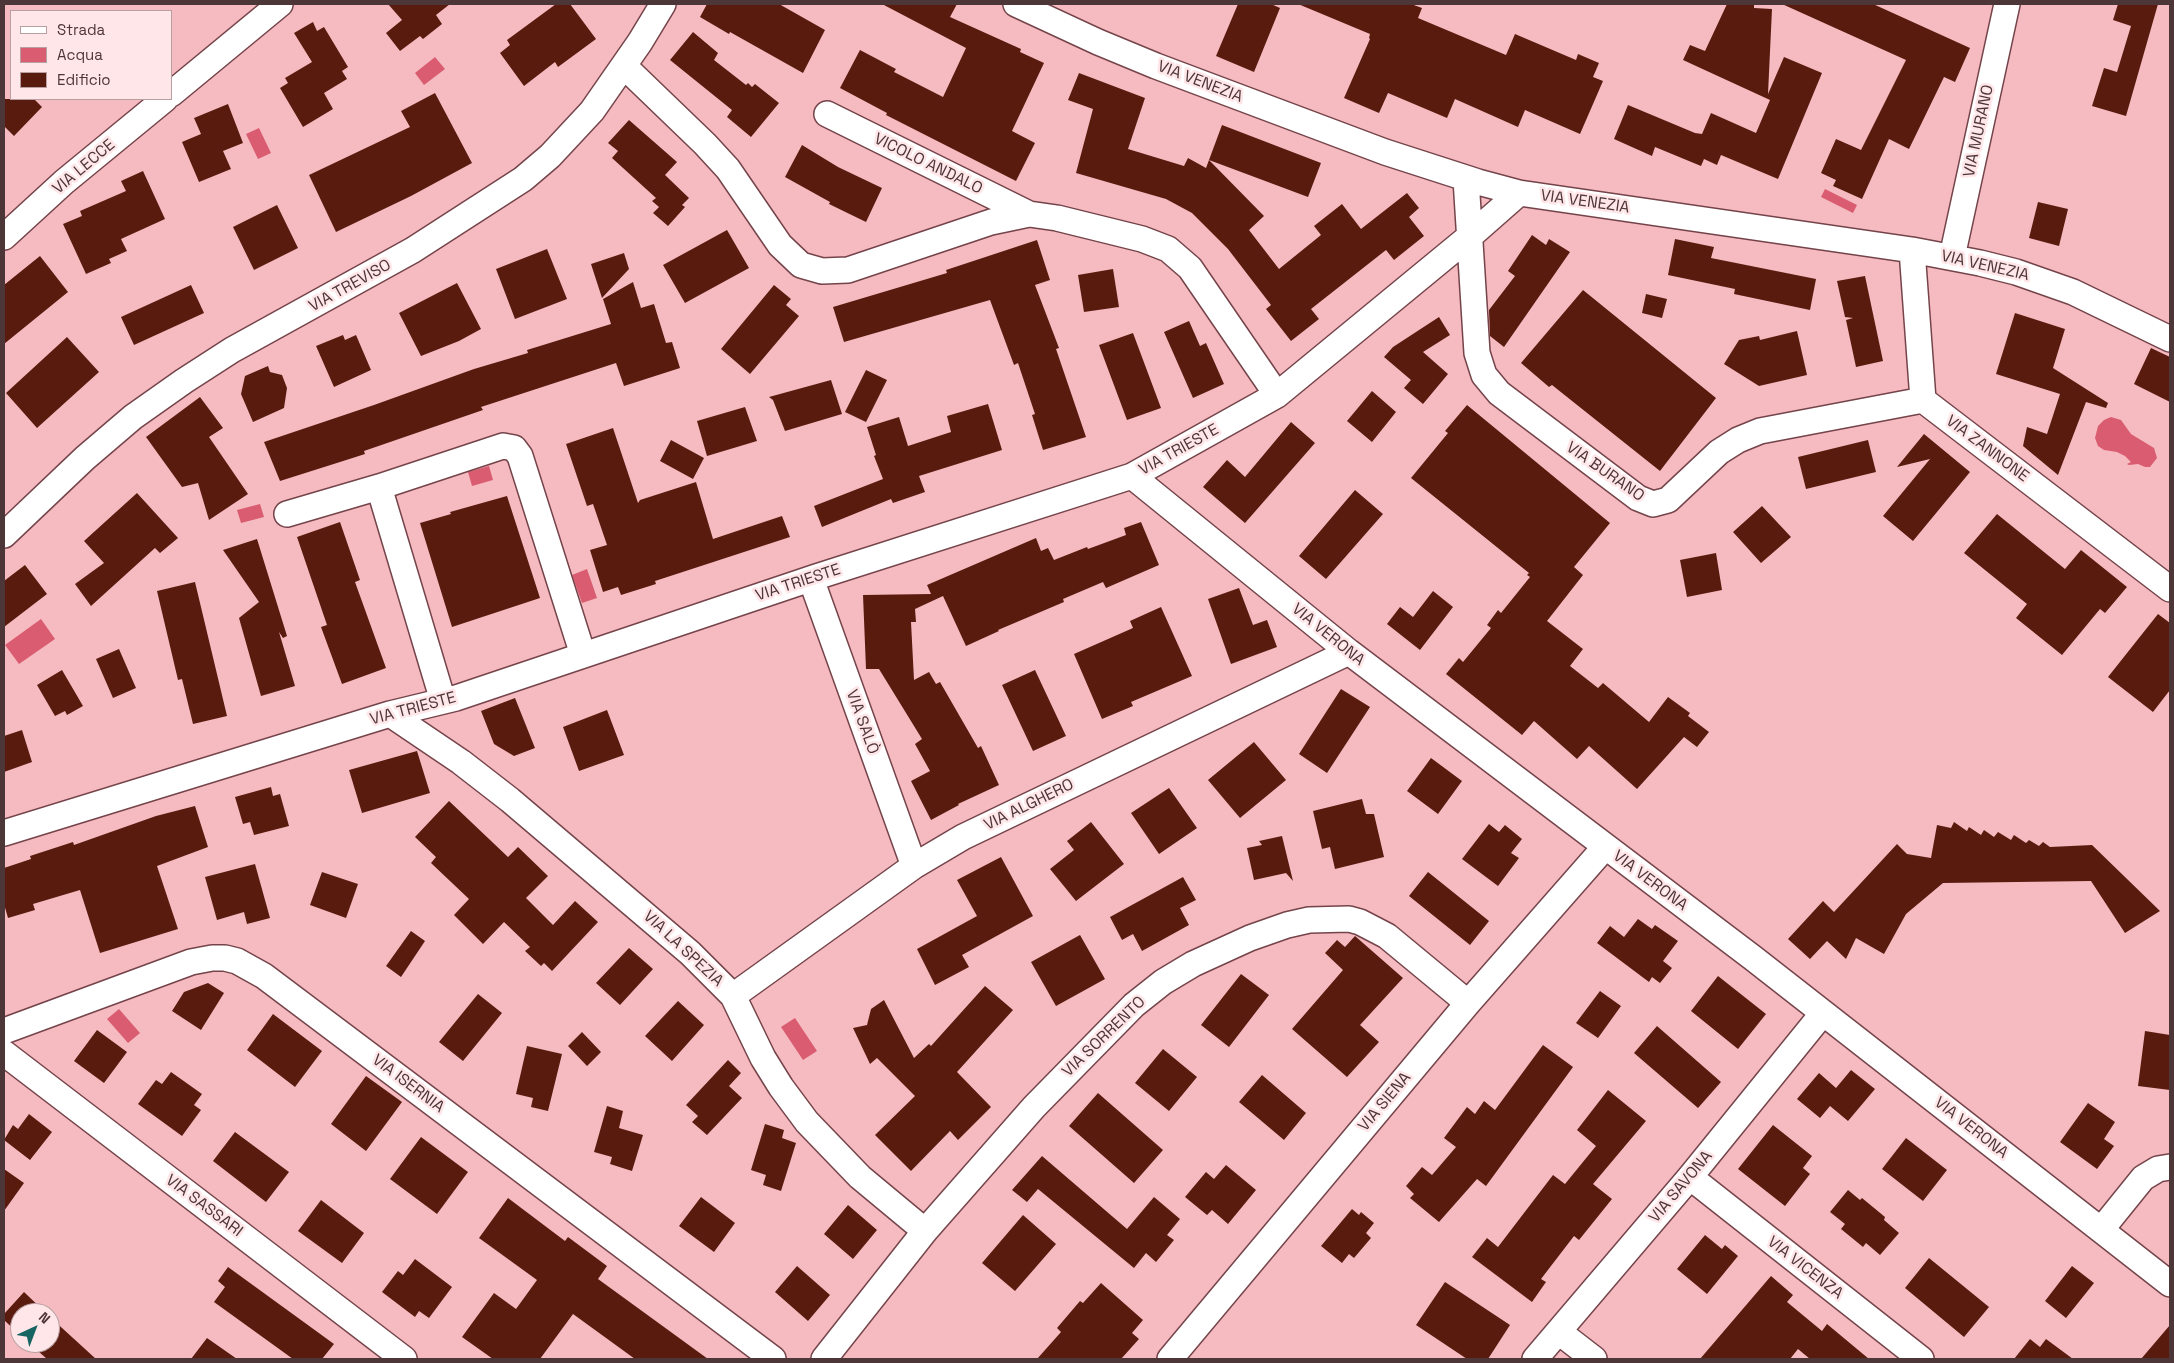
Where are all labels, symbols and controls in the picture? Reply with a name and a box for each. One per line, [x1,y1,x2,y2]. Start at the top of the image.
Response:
legend [10,10,172,100]
text: Strada [57,20,105,39]
text: Acqua [57,45,103,64]
street label: VIA VENEZIA [1155,57,1245,107]
text: Edificio [57,70,111,89]
street label: VIA MURANO [1960,83,1998,179]
street label: VICOLO ANDALO [871,129,985,199]
street label: VIA LECCE [49,135,119,199]
street label: VIA VENEZIA [1539,186,1631,218]
street label: VIA VENEZIA [1939,247,2031,285]
street label: VIA TREVISO [306,256,394,316]
street label: VIA ZANNONE [1942,412,2032,486]
street label: VIA TRIESTE [1136,420,1222,480]
street label: VIA BURANO [1562,438,1648,506]
street label: VIA TRIESTE [753,560,843,606]
street label: VIA VERONA [1288,600,1368,670]
street label: VIA SALÒ [842,687,882,757]
street label: VIA TRIESTE [368,688,458,730]
street label: VIA ALGHERO [981,775,1077,835]
street label: VIA VERONA [1609,847,1691,915]
street label: VIA LA SPEZIA [639,907,727,991]
street label: VIA SORRENTO [1059,993,1149,1081]
street label: VIA ISERNIA [368,1051,448,1117]
street label: VIA SIENA [1355,1068,1415,1136]
street label: VIA VERONA [1930,1093,2012,1163]
street label: VIA SAVONA [1645,1147,1717,1227]
street label: VIA SASSARI [162,1171,246,1241]
street label: VIA VICENZA [1763,1232,1847,1304]
north arrow [10,1303,60,1353]
text: N [35,1308,54,1328]

